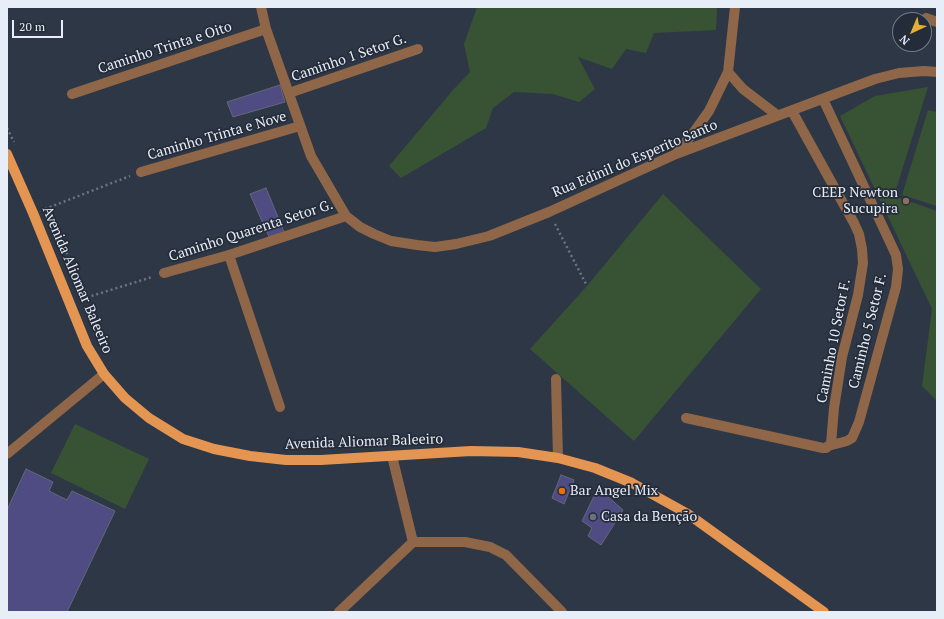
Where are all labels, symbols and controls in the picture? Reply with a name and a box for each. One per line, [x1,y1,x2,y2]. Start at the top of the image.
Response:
scale bar [14,12,65,38]
north arrow [892,12,932,52]
street label: Caminho Trinta e Oito [96,18,234,78]
text: 20 m [19,19,45,34]
street label: Caminho 1 Setor G. [289,30,409,86]
text: N [896,32,912,48]
street label: Caminho Trinta e Nove [145,108,289,164]
street label: Rua Edinil do Esperito Santo [550,117,720,201]
place label: CEEP Newton Sucupira [812,185,898,218]
street label: Caminho Quarenta Setor G. [167,196,335,266]
marker: CEEP Newton Sucupira [901,196,911,206]
street label: Avenida Aliomar Baleeiro [38,204,116,356]
street label: Caminho 5 Setor F. [845,271,891,391]
street label: Caminho 10 Setor F. [814,277,854,405]
street label: Avenida Aliomar Baleeiro [285,431,443,453]
place label: Bar Angel Mix [570,483,658,499]
marker: Bar Angel Mix [557,486,567,496]
place label: Casa da Benção [601,509,697,525]
marker: Casa da Benção [588,512,598,522]

